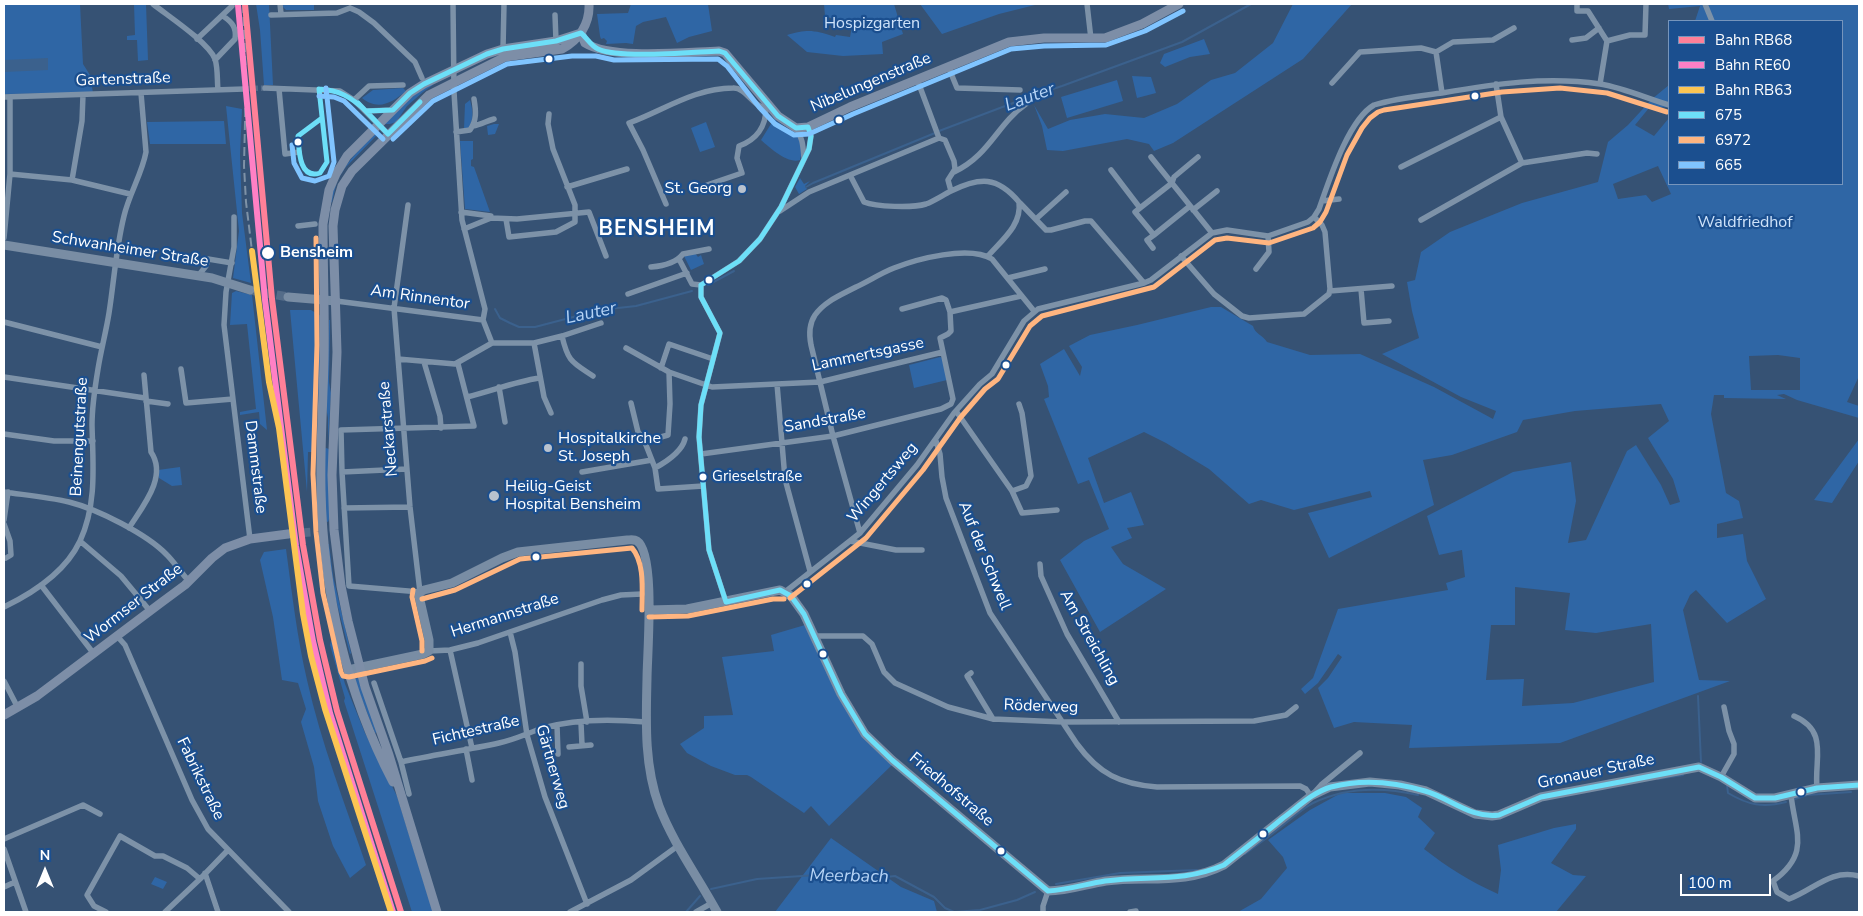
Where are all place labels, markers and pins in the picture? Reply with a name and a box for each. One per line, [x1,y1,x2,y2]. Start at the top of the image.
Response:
unlabelled marker [544,54,554,64]
unlabelled marker [1470,91,1480,101]
unlabelled marker [834,115,844,125]
unlabelled marker [293,137,303,147]
place label: St. Georg [665,179,732,199]
marker: St. Georg [736,183,748,195]
place label: Bensheim [280,243,353,263]
marker: Bensheim [260,245,276,261]
unlabelled marker [704,275,714,285]
unlabelled marker [1001,360,1011,370]
place label: Hospitalkirche St. Joseph [558,429,661,467]
marker: Hospitalkirche St. Joseph [542,442,554,454]
place label: Grieselstraße [712,468,802,486]
marker: Grieselstraße [698,472,708,482]
place label: Heilig-Geist Hospital Bensheim [505,477,641,515]
marker: Heilig-Geist Hospital Bensheim [487,489,501,503]
unlabelled marker [531,552,541,562]
unlabelled marker [802,579,812,589]
unlabelled marker [818,649,828,659]
unlabelled marker [1796,787,1806,797]
unlabelled marker [1258,829,1268,839]
unlabelled marker [996,846,1006,856]

